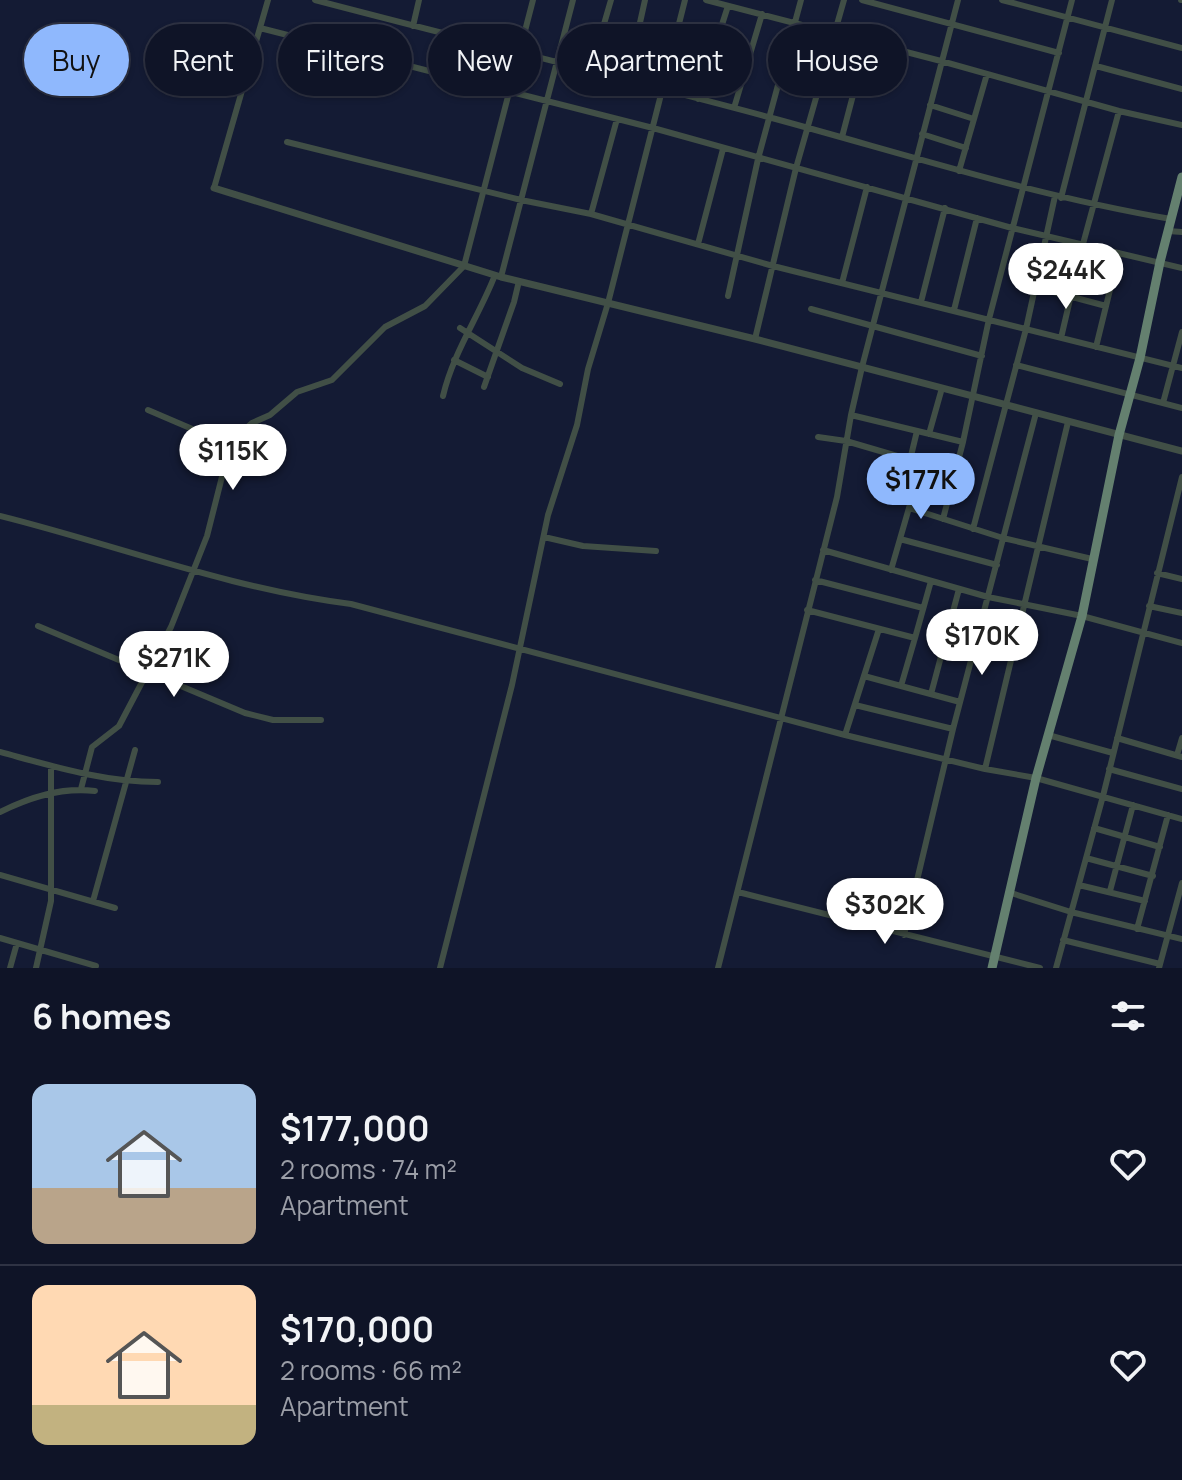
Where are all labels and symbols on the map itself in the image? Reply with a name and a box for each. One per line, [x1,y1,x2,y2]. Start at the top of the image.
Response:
pin: $244K [1010,243,1122,311]
pin: $115K [177,424,289,492]
pin: $177K [865,453,977,521]
pin: $170K [926,609,1038,677]
pin: $271K [118,631,230,699]
pin: $302K [829,878,941,946]

